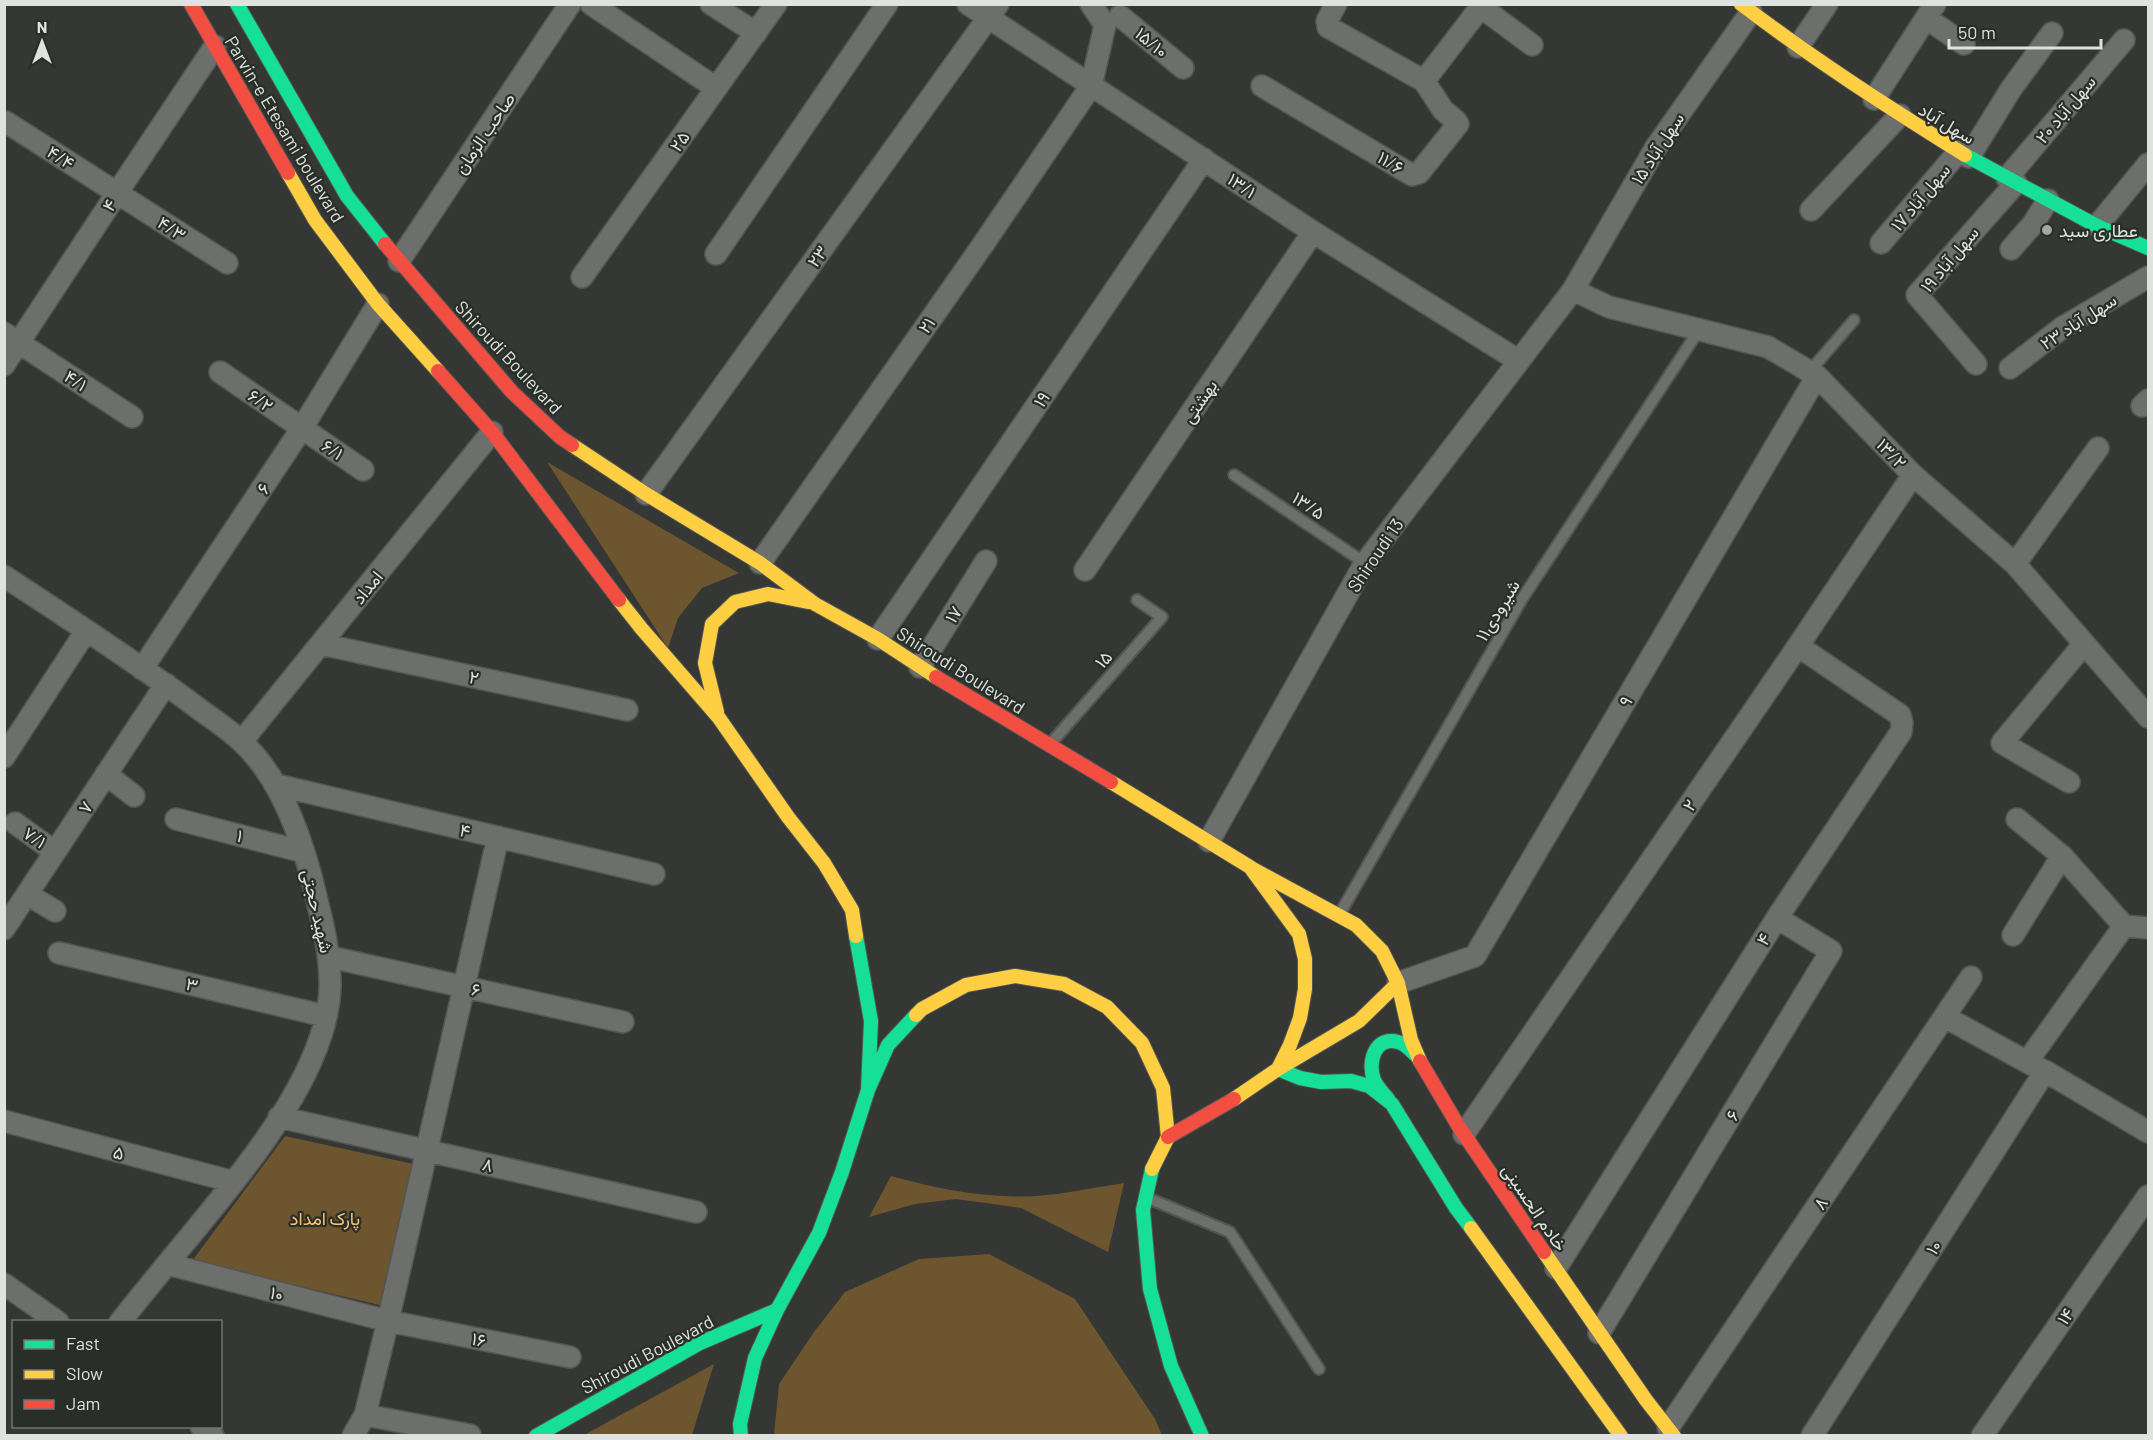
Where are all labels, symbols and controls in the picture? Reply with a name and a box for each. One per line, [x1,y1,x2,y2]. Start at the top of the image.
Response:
north arrow [12,12,72,72]
scale bar [1949,12,2100,50]
text: N [37,17,47,36]
text: 50 m [1958,21,1996,43]
street label: ۱۵/۱۰ [1131,22,1173,62]
street label: Parvin-e Etesami boulevard [220,32,350,226]
street label: سهل آباد ۲۰ [2030,70,2101,148]
street label: صاحب الزمان [449,88,520,178]
street label: سهل آباد [1914,98,1979,149]
street label: سهل آباد ۱۵ [1626,108,1689,189]
street label: ۲۵ [664,126,694,156]
street label: ۴/۴ [43,140,79,174]
street label: ۱۱/۶ [1374,146,1408,178]
street label: سهل آباد ۱۷ [1886,159,1955,236]
street label: ۱۳/۱ [1224,168,1260,202]
street label: ۴ [97,195,121,215]
street label: ۴/۳ [154,211,190,245]
place label: عطاری سید [2059,219,2138,242]
street label: سهل آباد ۱۹ [1915,222,1984,297]
marker: عطاری سید [2040,223,2054,237]
street label: ۲۳ [802,241,832,271]
street label: سهل آباد ۲۳ [2036,288,2121,355]
street label: Shiroudi Boulevard [451,296,567,418]
street label: ۲۱ [913,313,939,337]
street label: ۴/۱ [60,365,92,395]
street label: بهشتی [1177,375,1222,427]
street label: ۶/۲ [244,384,278,416]
street label: ۱۹ [1028,387,1054,411]
street label: ۱۳/۲ [1872,433,1912,473]
street label: ۶/۱ [318,434,348,464]
street label: ۶ [251,478,275,498]
street label: ۱۳/۵ [1288,486,1330,524]
street label: Shiroudi 13 [1342,514,1408,596]
street label: امداد [347,566,387,608]
street label: ۱۱شیرودی [1470,575,1525,645]
street label: ۱۷ [939,601,967,627]
street label: Shiroudi Boulevard [893,622,1029,718]
street label: ۱۵ [1090,646,1116,672]
street label: ۲ [467,665,481,689]
street label: ۹ [1613,692,1637,710]
street label: ۲ [1677,795,1701,815]
street label: ۷ [73,797,97,817]
street label: ۴ [458,818,472,842]
street label: ۷/۱ [19,821,51,853]
street label: ۱ [235,824,245,846]
street label: شهید حجتی [297,867,338,955]
street label: ۴ [1751,929,1775,949]
street label: ۳ [184,972,200,996]
street label: ۶ [469,977,483,1001]
street label: ۶ [1720,1105,1744,1124]
street label: ۵ [111,1140,127,1164]
street label: ۸ [480,1152,496,1176]
street label: خادم الحسینی [1496,1159,1572,1256]
street label: ۸ [1808,1192,1832,1214]
park label: پارک امداد [290,1207,360,1231]
street label: ۱۰ [1920,1236,1946,1258]
street label: ۱۰ [268,1281,286,1305]
street label: ۱۴ [2052,1303,2078,1329]
street label: Shiroudi Boulevard [577,1310,717,1398]
legend [12,1320,222,1428]
street label: ۱۶ [470,1327,488,1351]
text: Fast [66,1332,100,1354]
text: Slow [66,1362,103,1384]
text: Jam [66,1392,100,1414]

